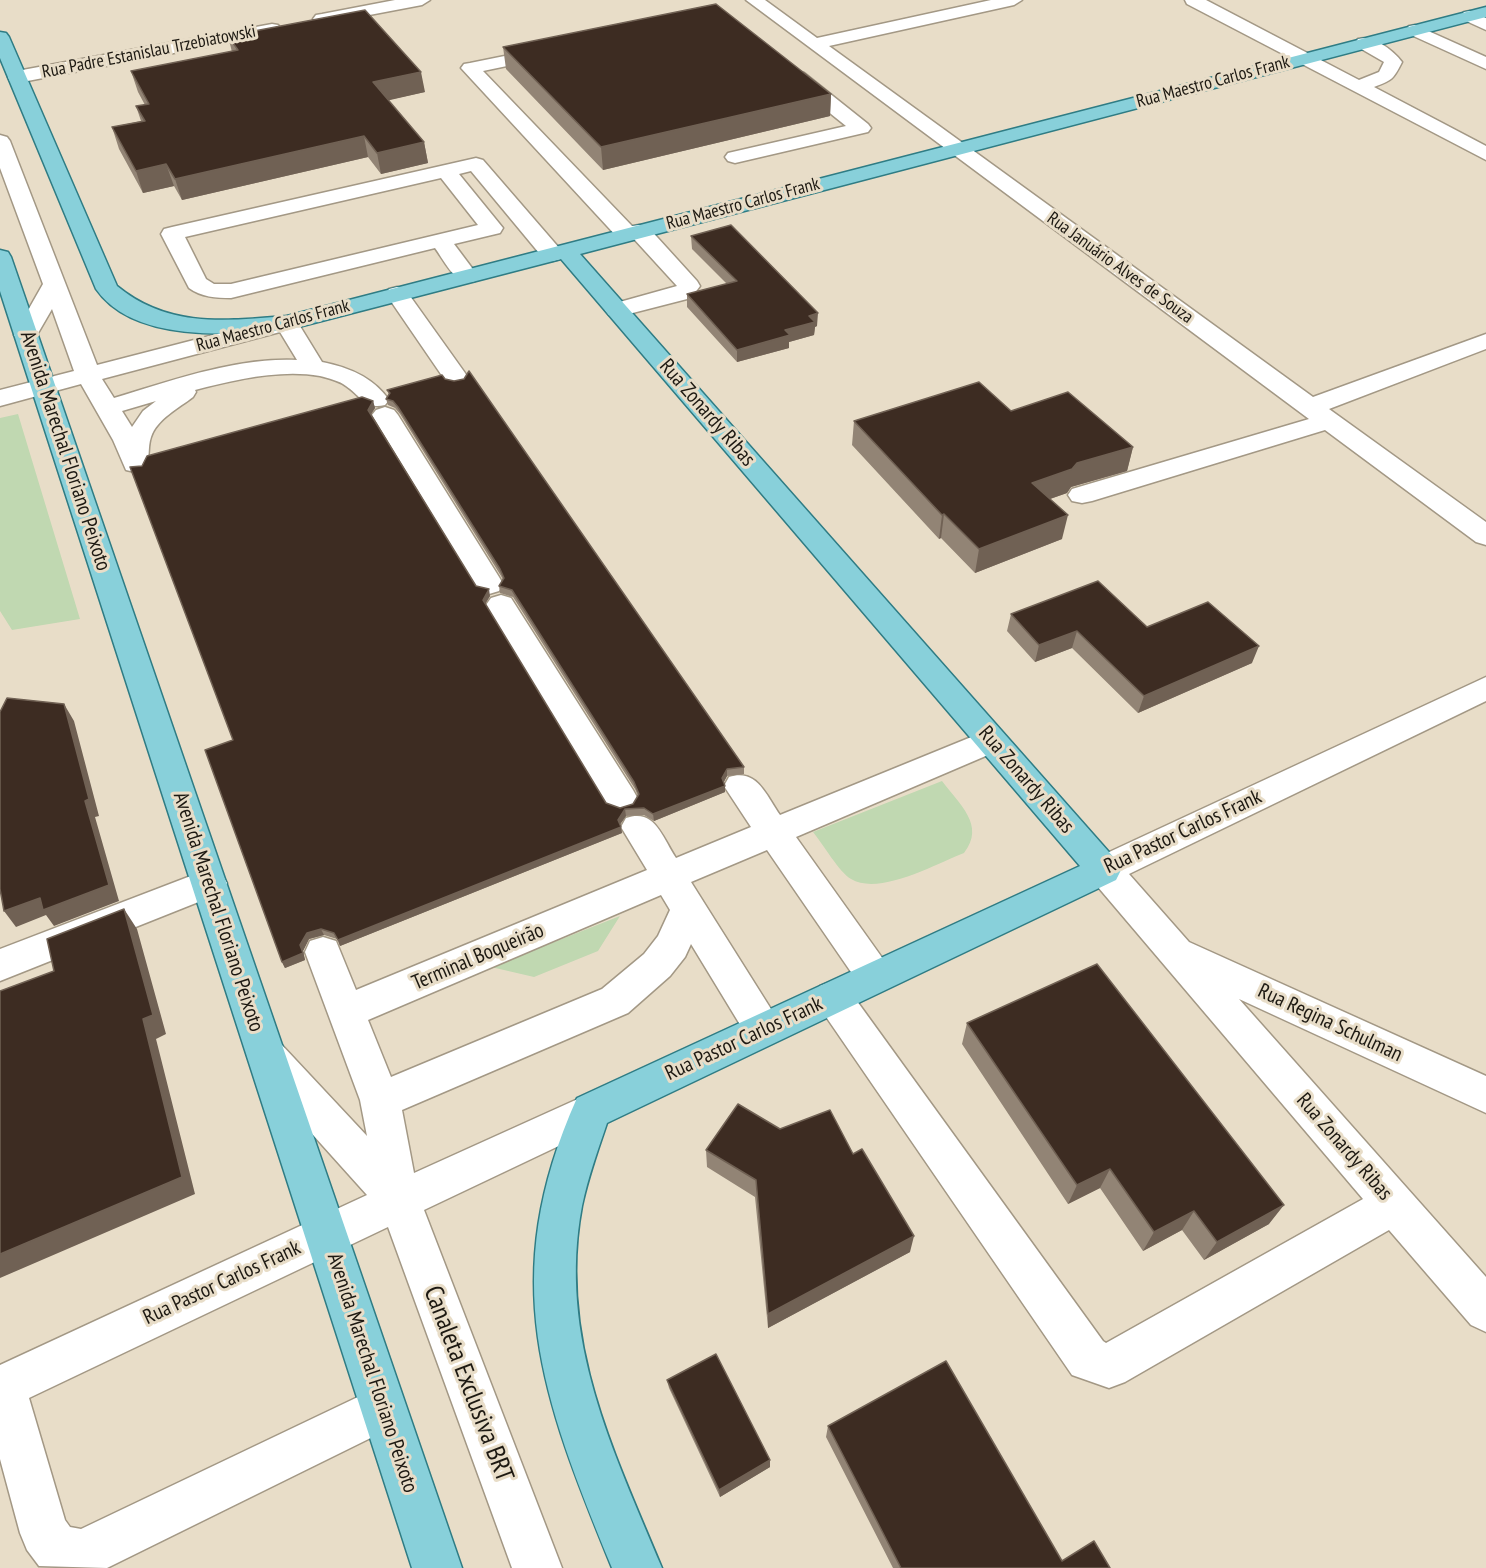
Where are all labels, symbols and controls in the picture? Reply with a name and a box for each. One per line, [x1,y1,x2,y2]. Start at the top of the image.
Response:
street label: Rua Padre Estanislau Trzebiatowski [40,21,258,83]
street label: Rua Maestro Carlos Frank [1134,51,1292,113]
street label: Rua Maestro Carlos Frank [664,173,822,235]
street label: Rua Januário Alves de Souza [1043,208,1197,328]
street label: Rua Maestro Carlos Frank [194,295,352,357]
street label: Avenida Marechal Floriano Peixoto [14,328,116,574]
street label: Rua Zonardy Ribas [654,354,760,472]
street label: Rua Zonardy Ribas [973,721,1079,839]
street label: Rua Pastor Carlos Frank [1100,785,1266,879]
street label: Avenida Marechal Floriano Peixoto [167,789,269,1035]
street label: Terminal Boqueirão [408,918,548,996]
street label: Rua Regina Schulman [1254,979,1406,1067]
street label: Rua Pastor Carlos Frank [661,992,827,1086]
street label: Rua Zonardy Ribas [1291,1088,1397,1206]
street label: Rua Pastor Carlos Frank [139,1236,305,1330]
street label: Avenida Marechal Floriano Peixoto [321,1250,423,1496]
street label: Canaleta Exclusiva BRT [416,1282,520,1486]

